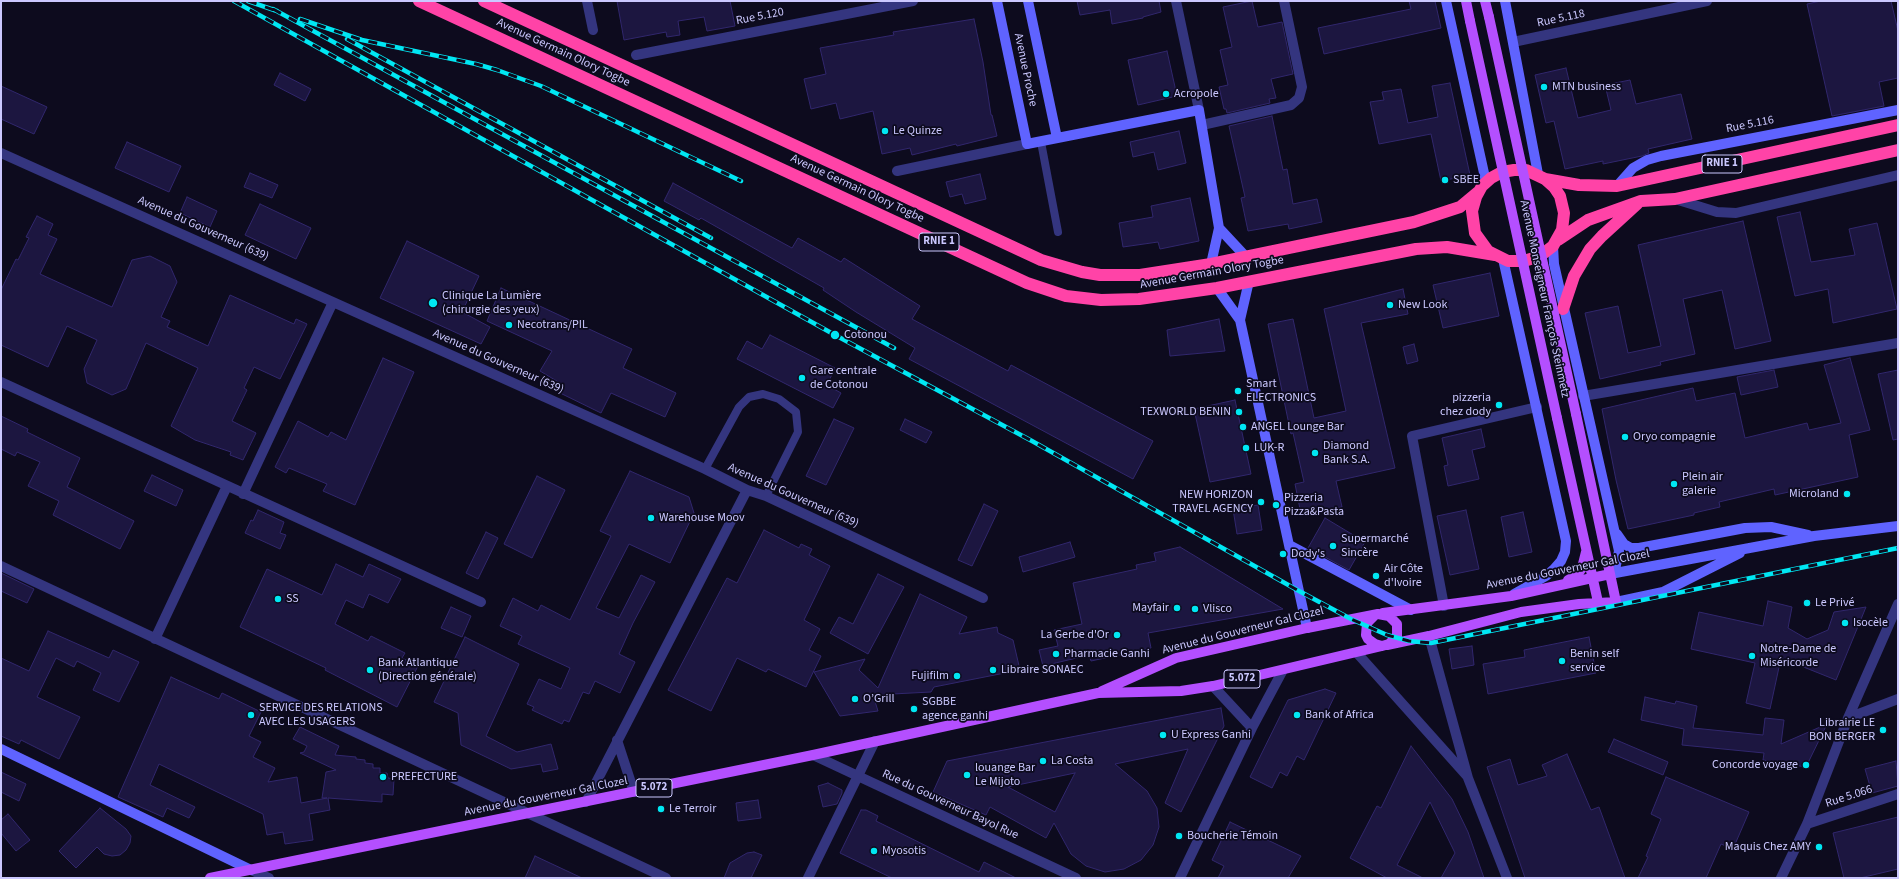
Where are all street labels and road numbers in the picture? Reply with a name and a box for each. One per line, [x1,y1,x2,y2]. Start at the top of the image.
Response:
street label: Rue 5.120 [735,5,785,29]
street label: Rue 5.118 [1536,7,1586,31]
street label: Avenue Germain Olory Togbe [494,16,632,90]
street label: Avenue Proche [1010,32,1040,108]
street label: Rue 5.116 [1725,113,1775,137]
street label: Avenue Germain Olory Togbe [788,152,926,226]
road number: RNIE 1 [1702,155,1742,173]
street label: Avenue du Gouverneur (639) [135,194,271,264]
street label: Avenue Monseigneur François Steinmetz [1516,199,1572,399]
road number: RNIE 1 [919,233,959,251]
street label: Avenue Germain Olory Togbe [1139,253,1285,293]
street label: Avenue du Gouverneur (639) [430,327,566,397]
street label: Avenue du Gouverneur (639) [725,461,861,531]
street label: Avenue du Gouverneur Gal Clozel [1485,547,1651,593]
street label: Avenue du Gouverneur Gal Clozel [1161,604,1325,658]
road number: 5.072 [1224,670,1260,688]
street label: Rue du Gouverneur Bayol Rue [879,767,1021,843]
street label: Avenue du Gouverneur Gal Clozel [463,774,629,820]
road number: 5.072 [636,779,672,797]
street label: Rue 5.066 [1824,783,1874,811]

